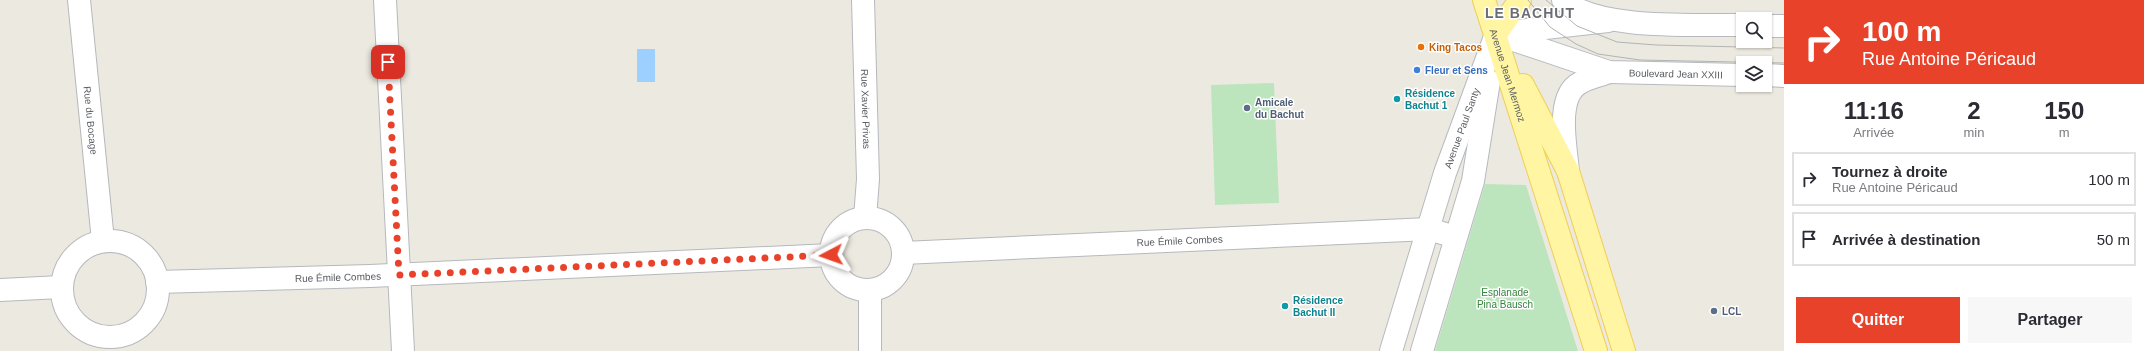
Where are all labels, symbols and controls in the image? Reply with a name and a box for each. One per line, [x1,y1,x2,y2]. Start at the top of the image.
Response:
district label: LE BACHUT [1485,5,1575,21]
map controls [1736,12,1772,92]
button: search [1736,12,1772,48]
icon: right [1796,16,1848,68]
text: 100 m [1862,16,1941,47]
street label: Avenue Jean Mermoz [1488,27,1528,123]
marker: King Tacos [1416,42,1426,52]
place label: King Tacos [1429,42,1483,53]
pin [371,45,405,79]
text: Rue Antoine Péricaud [1862,49,2036,69]
icon: arrive [377,51,399,73]
button: layers [1736,56,1772,92]
marker: Fleur et Sens [1412,65,1422,75]
place label: Fleur et Sens [1425,65,1488,76]
street label: Boulevard Jean XXIII [1629,67,1723,81]
street label: Rue Xavier Privas [859,69,872,149]
street label: Rue du Bocage [82,86,99,156]
street label: Avenue Paul Santy [1442,86,1482,170]
place label: Résidence Bachut 1 [1405,88,1455,111]
marker: Résidence Bachut 1 [1392,94,1402,104]
place label: Amicale du Bachut [1255,97,1305,120]
text: 11:16 [1844,97,1904,124]
text: 2 [1967,97,1981,124]
text: 150 [2044,97,2084,124]
marker: Amicale du Bachut [1242,103,1252,113]
text: Arrivée [1853,125,1894,140]
text: min [1964,125,1984,140]
text: m [2059,125,2070,140]
text: Tournez à droite [1832,163,1948,180]
icon: right [1798,168,1820,190]
text: 100 m [2088,171,2130,188]
text: Rue Antoine Péricaud [1832,180,1958,195]
icon: arrive [1798,228,1820,250]
text: Arrivée à destination [1832,231,1980,248]
text: 50 m [2097,231,2130,248]
street label: Rue Émile Combes [1136,233,1223,248]
position arrow [810,234,852,276]
street label: Rue Émile Combes [295,271,381,284]
park label: Esplanade Pina Bausch [1477,287,1533,310]
place label: Résidence Bachut II [1293,295,1343,318]
button: Quitter [1796,297,1960,343]
button: Partager [1968,297,2132,343]
marker: Résidence Bachut II [1280,301,1290,311]
marker: LCL [1709,306,1719,316]
place label: LCL [1722,306,1741,317]

